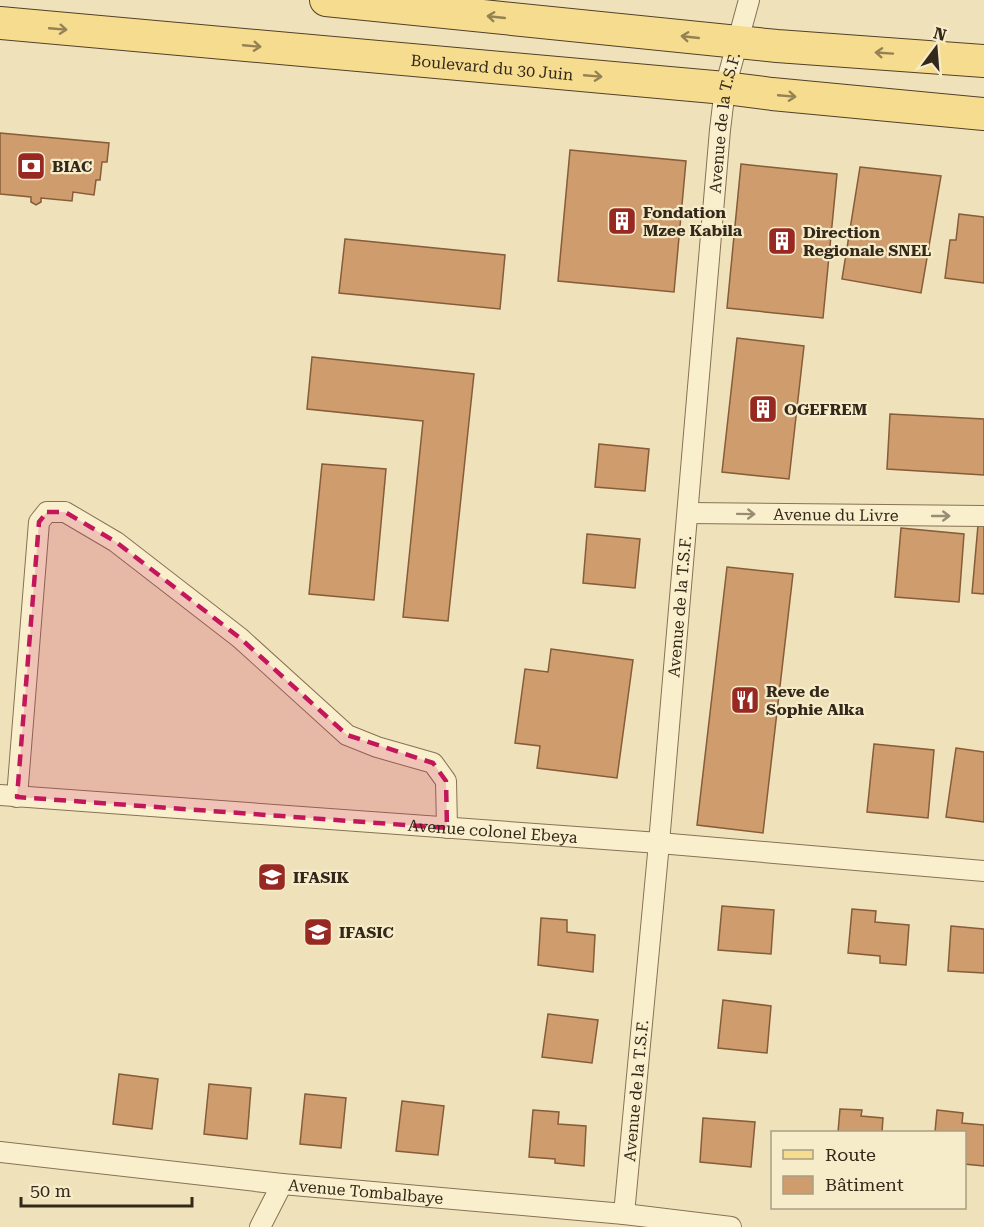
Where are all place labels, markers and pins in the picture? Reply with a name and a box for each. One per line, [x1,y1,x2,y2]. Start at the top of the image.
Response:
bank icon: BIAC [15,150,47,182]
place label: BIAC [52,157,92,176]
place label: Fondation Mzee Kabila [643,203,743,240]
building icon: Fondation Mzee Kabila [606,205,638,237]
place label: Direction Regionale SNEL [803,223,931,260]
building icon: Direction Regionale SNEL [766,225,798,257]
building icon: OGEFREM [747,393,779,425]
place label: OGEFREM [784,400,867,419]
place label: Reve de Sophie Alka [766,682,865,719]
restaurant icon: Reve de Sophie Alka [729,684,761,716]
school or university icon: IFASIK [256,861,288,893]
place label: IFASIK [293,868,350,887]
school or university icon: IFASIC [302,916,334,948]
place label: IFASIC [339,923,394,942]

